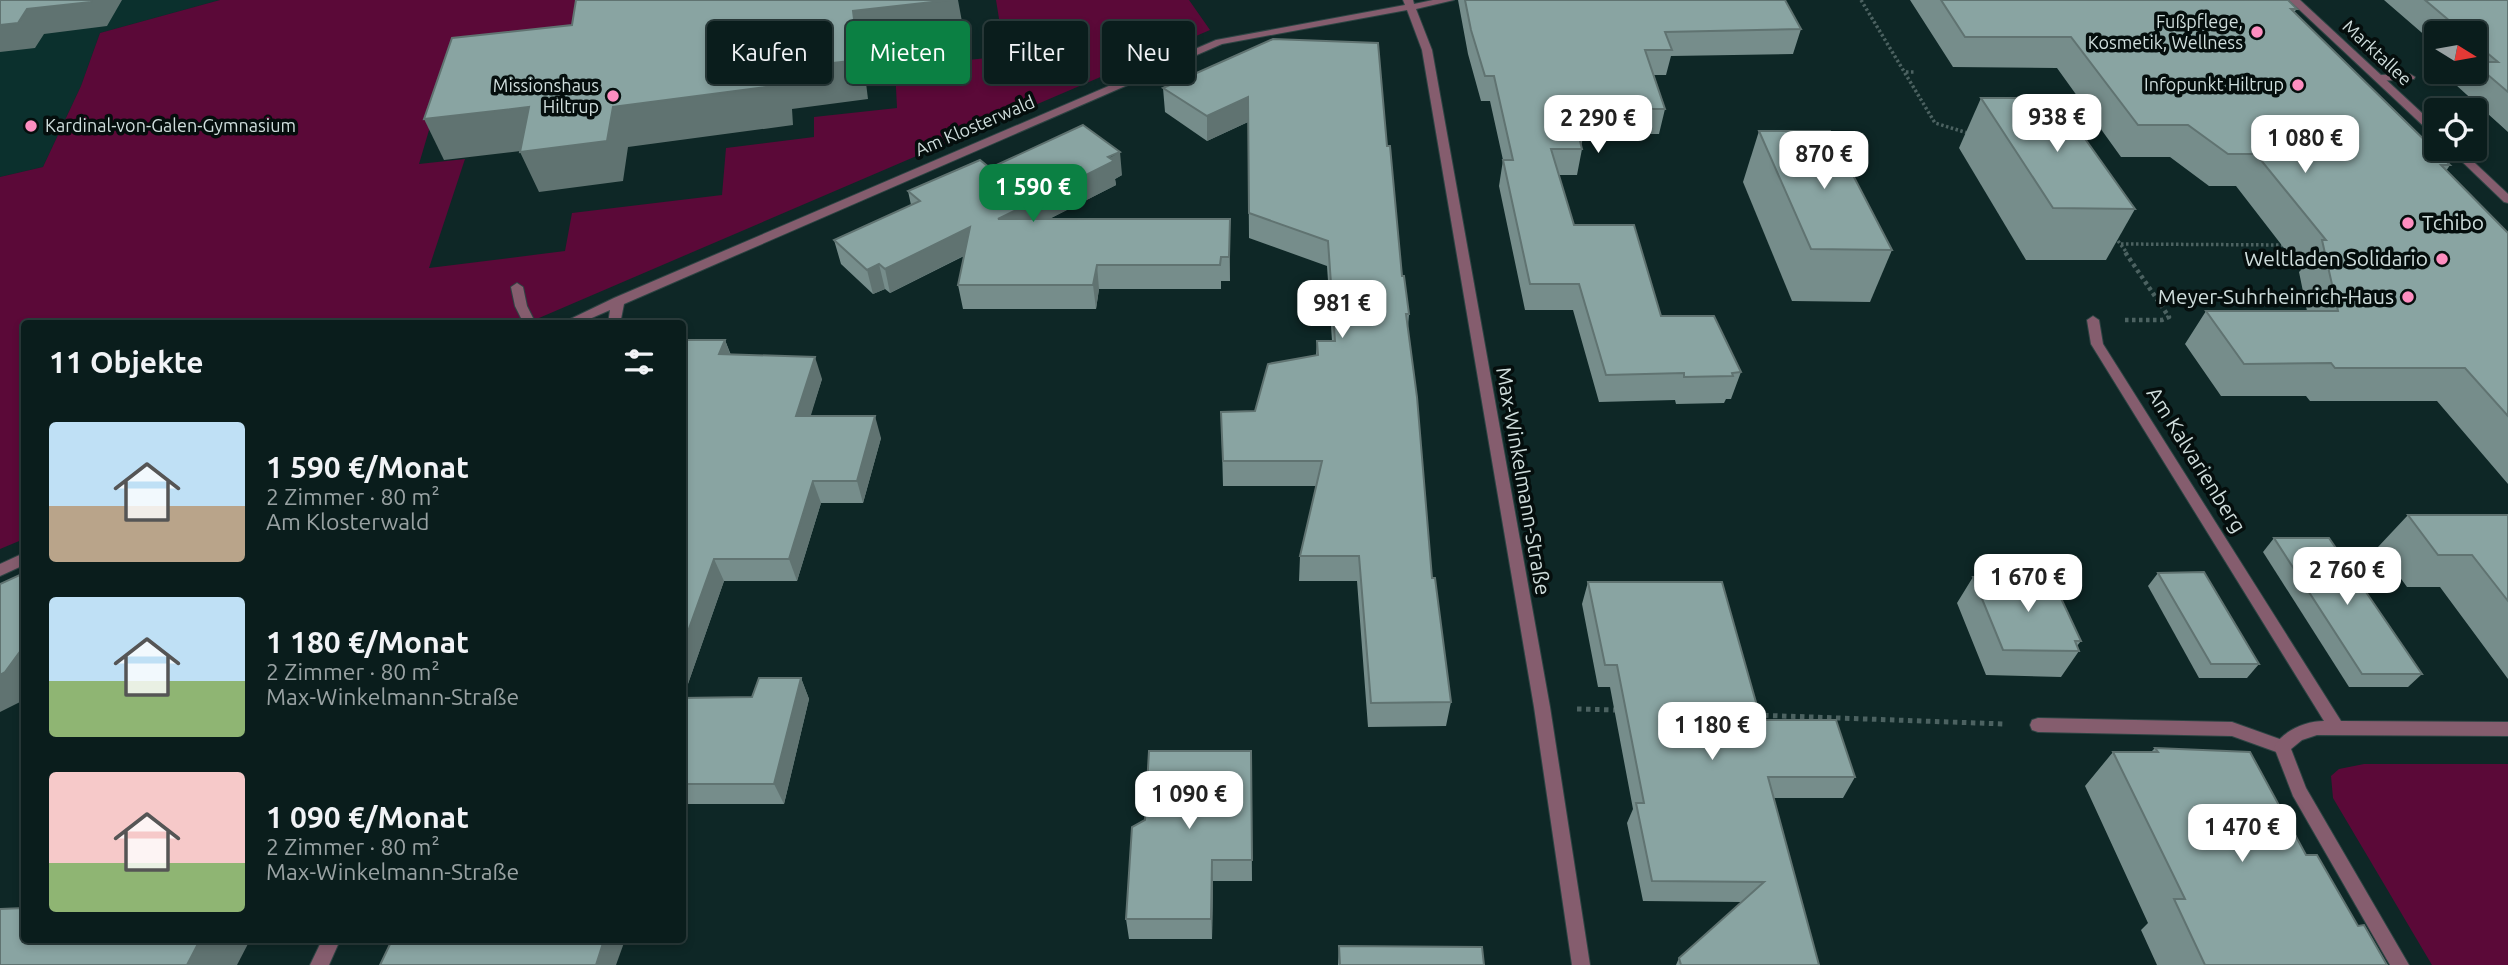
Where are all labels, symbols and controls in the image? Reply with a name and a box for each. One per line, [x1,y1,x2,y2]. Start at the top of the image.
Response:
place label: Fußpflege, Kosmetik, Wellness [2088,11,2243,52]
street label: Marktallee [2339,15,2416,89]
chip: Kaufen [707,21,832,84]
chip: Mieten [846,21,970,84]
chip: Filter [984,21,1088,84]
chip: Neu [1102,21,1195,84]
north arrow [2424,21,2487,84]
map controls [2424,21,2487,161]
marker: Fußpflege, Kosmetik, Wellness [2249,24,2265,40]
place label: Infopunkt Hiltrup [2144,74,2284,94]
place label: Missionshaus Hiltrup [493,75,599,116]
marker: Infopunkt Hiltrup [2290,77,2306,93]
marker: Missionshaus Hiltrup [605,88,621,104]
street label: Am Klosterwald [912,91,1037,159]
pin: 938 € [2008,94,2106,154]
pin: 2 290 € [1533,96,1663,155]
button: locate [2424,98,2487,161]
text: 938 € [2028,104,2086,129]
text: 2 290 € [1560,105,1636,130]
place label: Kardinal-von-Galen-Gymnasium [45,115,296,135]
pin: 1 080 € [2240,116,2370,175]
marker: Kardinal-von-Galen-Gymnasium [23,118,39,134]
text: 1 080 € [2267,125,2343,150]
pin: 870 € [1775,132,1873,191]
text: 870 € [1795,141,1853,166]
pin: 1 590 € [968,164,1098,224]
text: 1 590 € [995,174,1071,199]
place label: Tchibo [2422,210,2484,234]
marker: Tchibo [2400,215,2416,231]
place label: Weltladen Solidario [2244,246,2428,270]
marker: Weltladen Solidario [2434,251,2450,267]
pin: 981 € [1293,280,1391,340]
place label: Meyer-Suhrheinrich-Haus [2158,284,2394,308]
marker: Meyer-Suhrheinrich-Haus [2400,289,2416,305]
text: 981 € [1313,290,1371,315]
icon: filters [620,343,658,381]
text: 11 Objekte [49,345,204,379]
street label: Max-Winkelmann-Straße [1492,365,1556,597]
street label: Am Kalvarienberg [2142,382,2251,537]
icon: home [105,450,189,534]
text: 1 590 €/Monat [266,450,469,484]
text: 2 Zimmer · 80 m² [266,484,440,509]
text: Am Klosterwald [266,509,430,534]
pin: 2 760 € [2282,548,2412,607]
pin: 1 670 € [1963,554,2093,614]
text: 2 760 € [2309,557,2385,582]
text: 1 670 € [1990,564,2066,589]
icon: home [105,625,189,709]
text: 1 180 €/Monat [266,625,469,659]
text: 2 Zimmer · 80 m² [266,659,440,684]
text: Max-Winkelmann-Straße [266,684,519,709]
pin: 1 180 € [1647,702,1777,762]
text: 1 180 € [1674,712,1750,737]
pin: 1 090 € [1124,772,1254,831]
text: 1 090 € [1151,781,1227,806]
icon: home [105,800,189,884]
text: 1 090 €/Monat [266,800,469,834]
pin: 1 470 € [2177,804,2307,864]
text: 1 470 € [2204,814,2280,839]
text: 2 Zimmer · 80 m² [266,834,440,859]
text: Max-Winkelmann-Straße [266,859,519,884]

